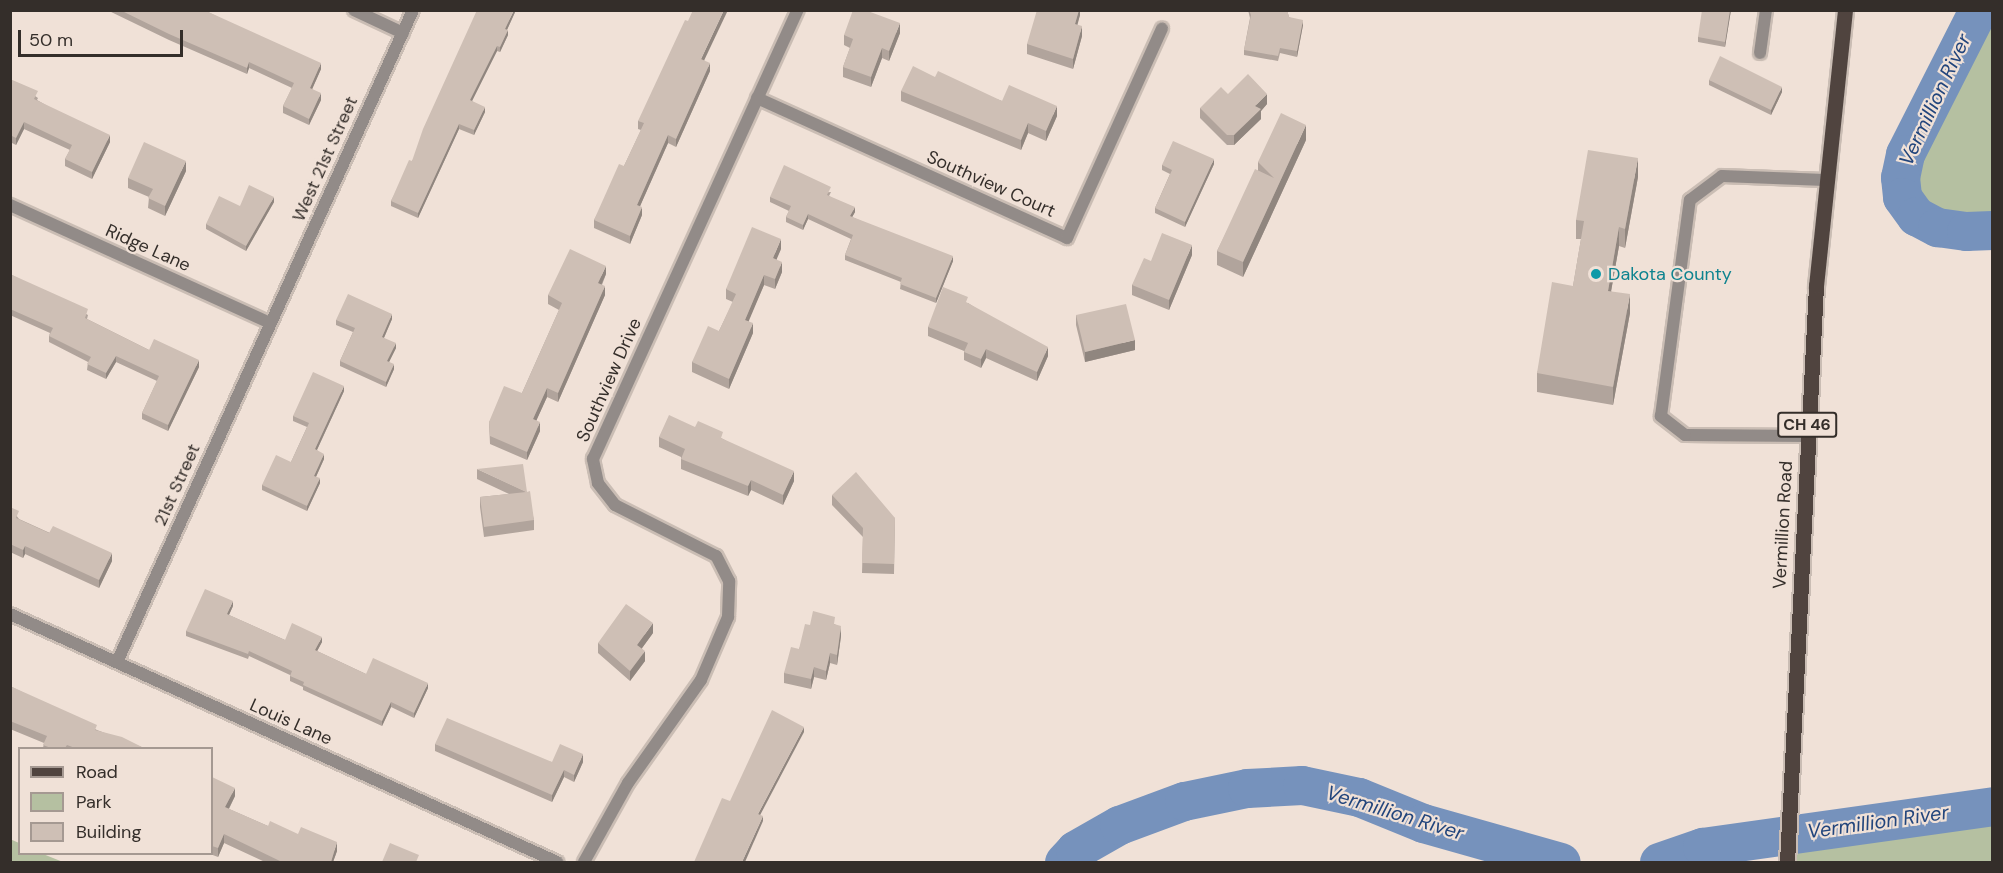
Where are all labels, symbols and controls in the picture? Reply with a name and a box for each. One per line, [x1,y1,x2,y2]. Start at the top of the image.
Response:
scale bar [21,18,186,56]
text: 50 m [29,28,73,52]
water label: Vermillion River [1894,30,1976,170]
street label: West 21st Street [288,93,362,225]
street label: Southview Court [923,146,1059,222]
street label: Ridge Lane [102,220,194,276]
place label: Dakota County [1608,263,1732,285]
marker: Dakota County [1589,267,1603,281]
street label: Southview Drive [572,315,646,445]
road number: CH 46 [1777,412,1837,438]
street label: 21st Street [149,441,205,529]
street label: Vermillion Road [1769,460,1797,590]
street label: Louis Lane [246,694,336,750]
legend [18,747,213,855]
text: Road [76,760,118,784]
water label: Vermillion River [1323,781,1467,845]
text: Park [76,790,112,814]
water label: Vermillion River [1806,800,1950,844]
text: Building [76,820,141,844]

